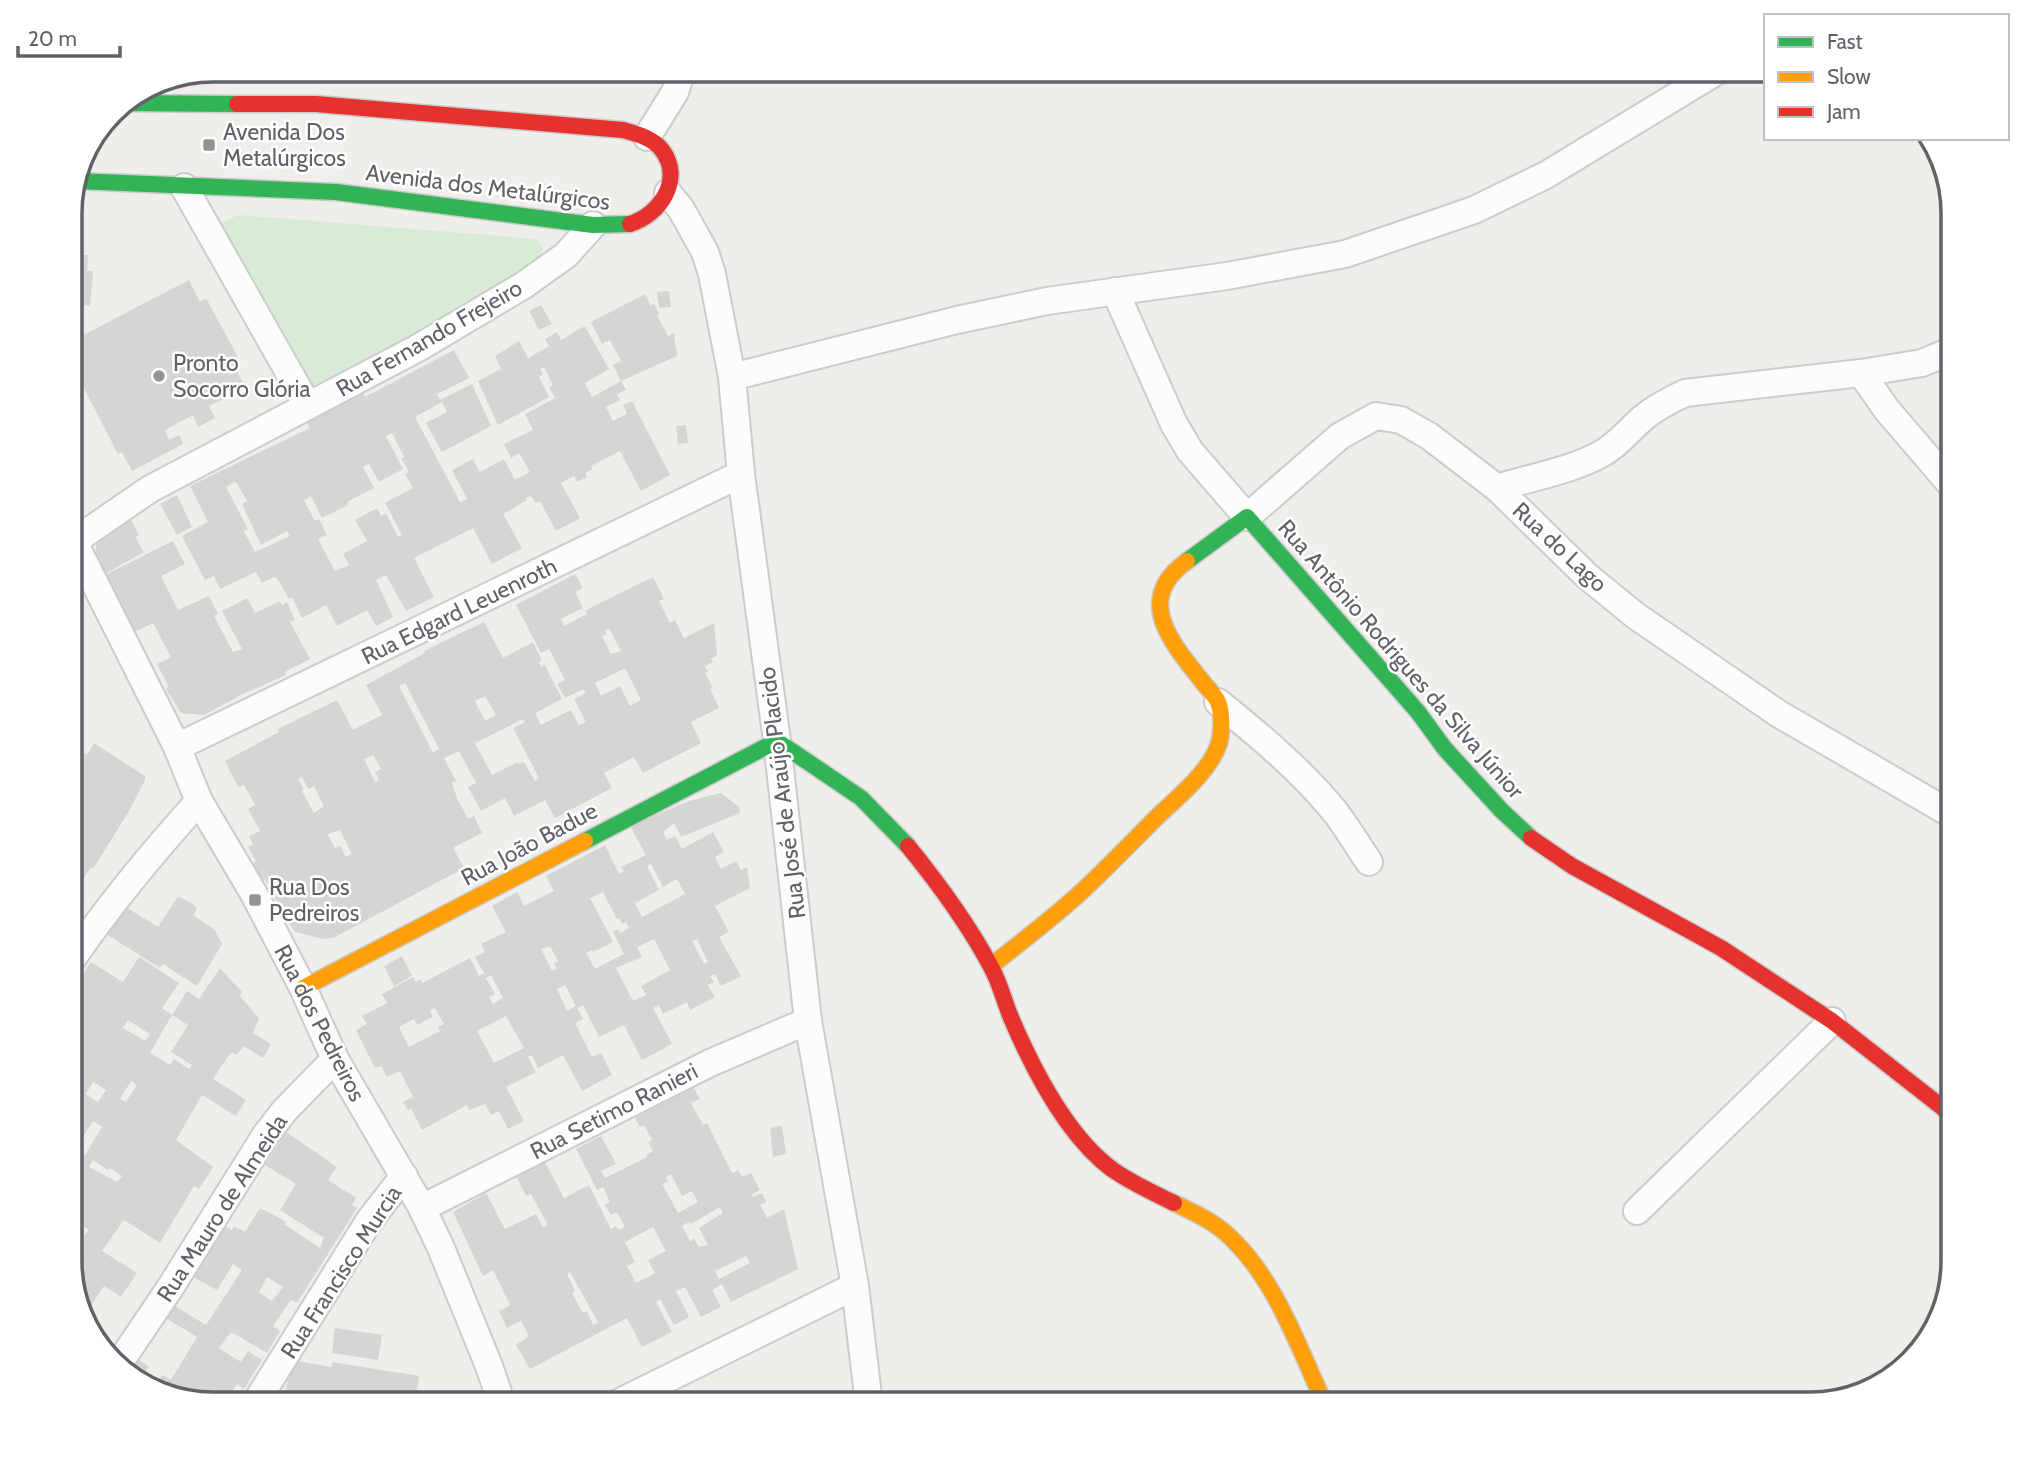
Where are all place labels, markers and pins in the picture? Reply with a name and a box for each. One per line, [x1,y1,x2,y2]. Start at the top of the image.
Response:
place label: Avenida Dos Metalúrgicos [223,118,346,172]
marker: Avenida Dos Metalúrgicos [201,137,217,153]
place label: Pronto Socorro Glória [173,349,311,403]
marker: Pronto Socorro Glória [151,368,167,384]
place label: Rua Dos Pedreiros [269,873,359,927]
marker: Rua Dos Pedreiros [247,892,263,908]

